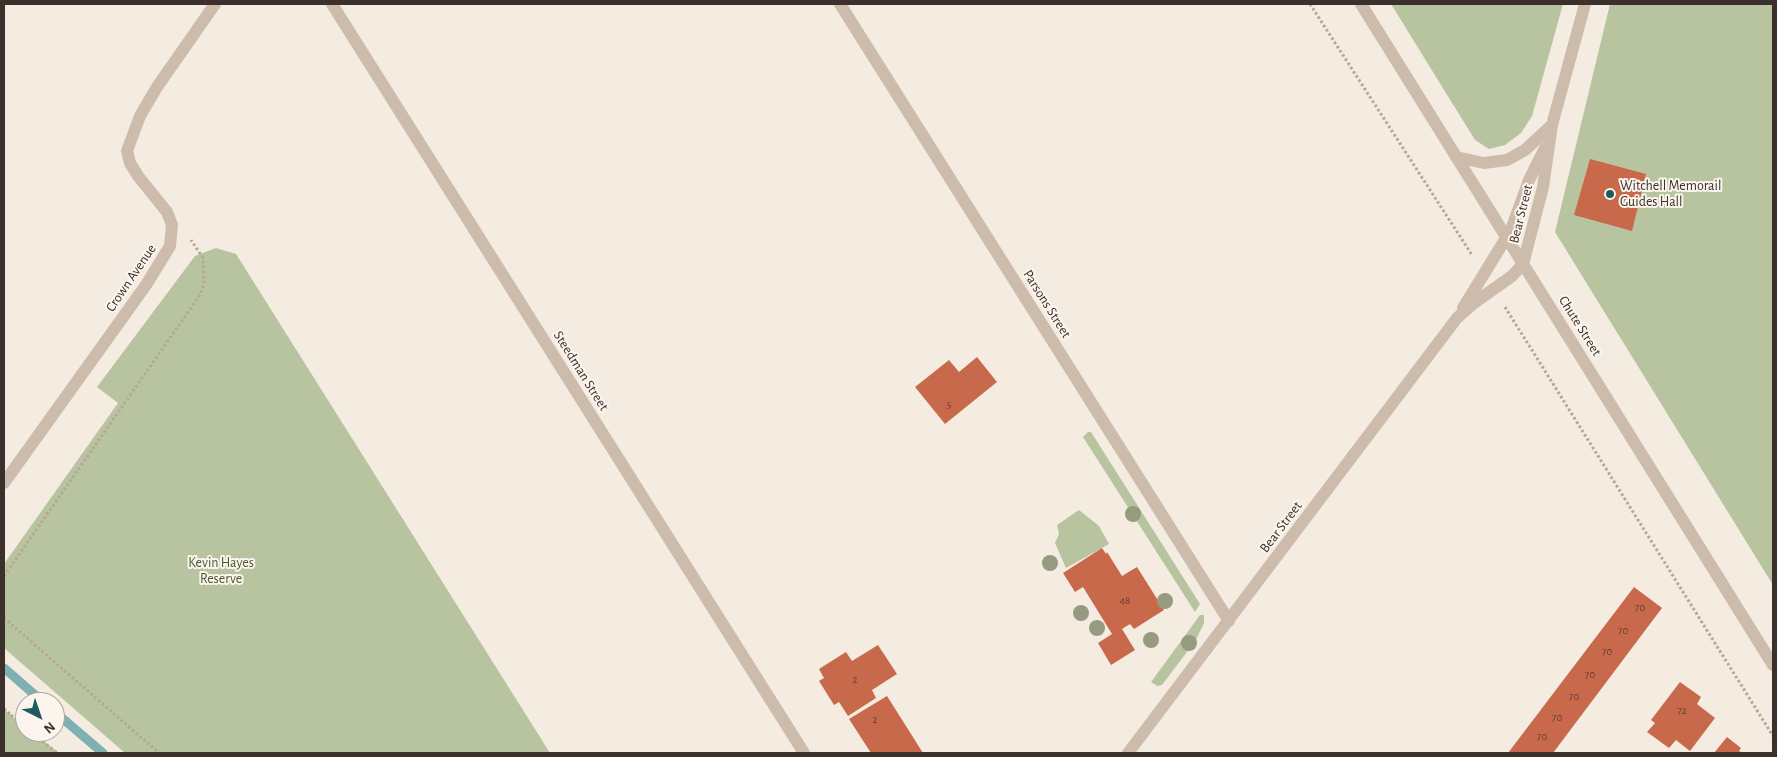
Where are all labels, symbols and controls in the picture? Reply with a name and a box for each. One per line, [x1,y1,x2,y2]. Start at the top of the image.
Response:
place label: Witchell Memorail Guides Hall [1620,178,1721,210]
street label: Bear Street [1506,183,1536,245]
marker: Witchell Memorail Guides Hall [1604,188,1616,200]
street label: Crown Avenue [102,241,160,315]
street label: Parsons Street [1019,267,1075,341]
street label: Chute Street [1555,293,1605,359]
street label: Steedman Street [550,328,612,414]
house number: 5 [947,398,951,412]
street label: Bear Street [1256,498,1306,556]
park label: Kevin Hayes Reserve [188,555,254,588]
house number: 48 [1120,594,1130,608]
house number: 70 [1635,601,1645,615]
house number: 70 [1618,624,1628,638]
house number: 70 [1602,645,1612,659]
house number: 70 [1585,668,1595,682]
house number: 2 [852,673,858,687]
house number: 70 [1569,690,1579,704]
north arrow [15,692,65,742]
house number: 72 [1677,704,1687,718]
house number: 70 [1552,711,1562,725]
house number: 2 [872,713,878,727]
text: N [41,719,57,736]
house number: 70 [1537,730,1547,744]

